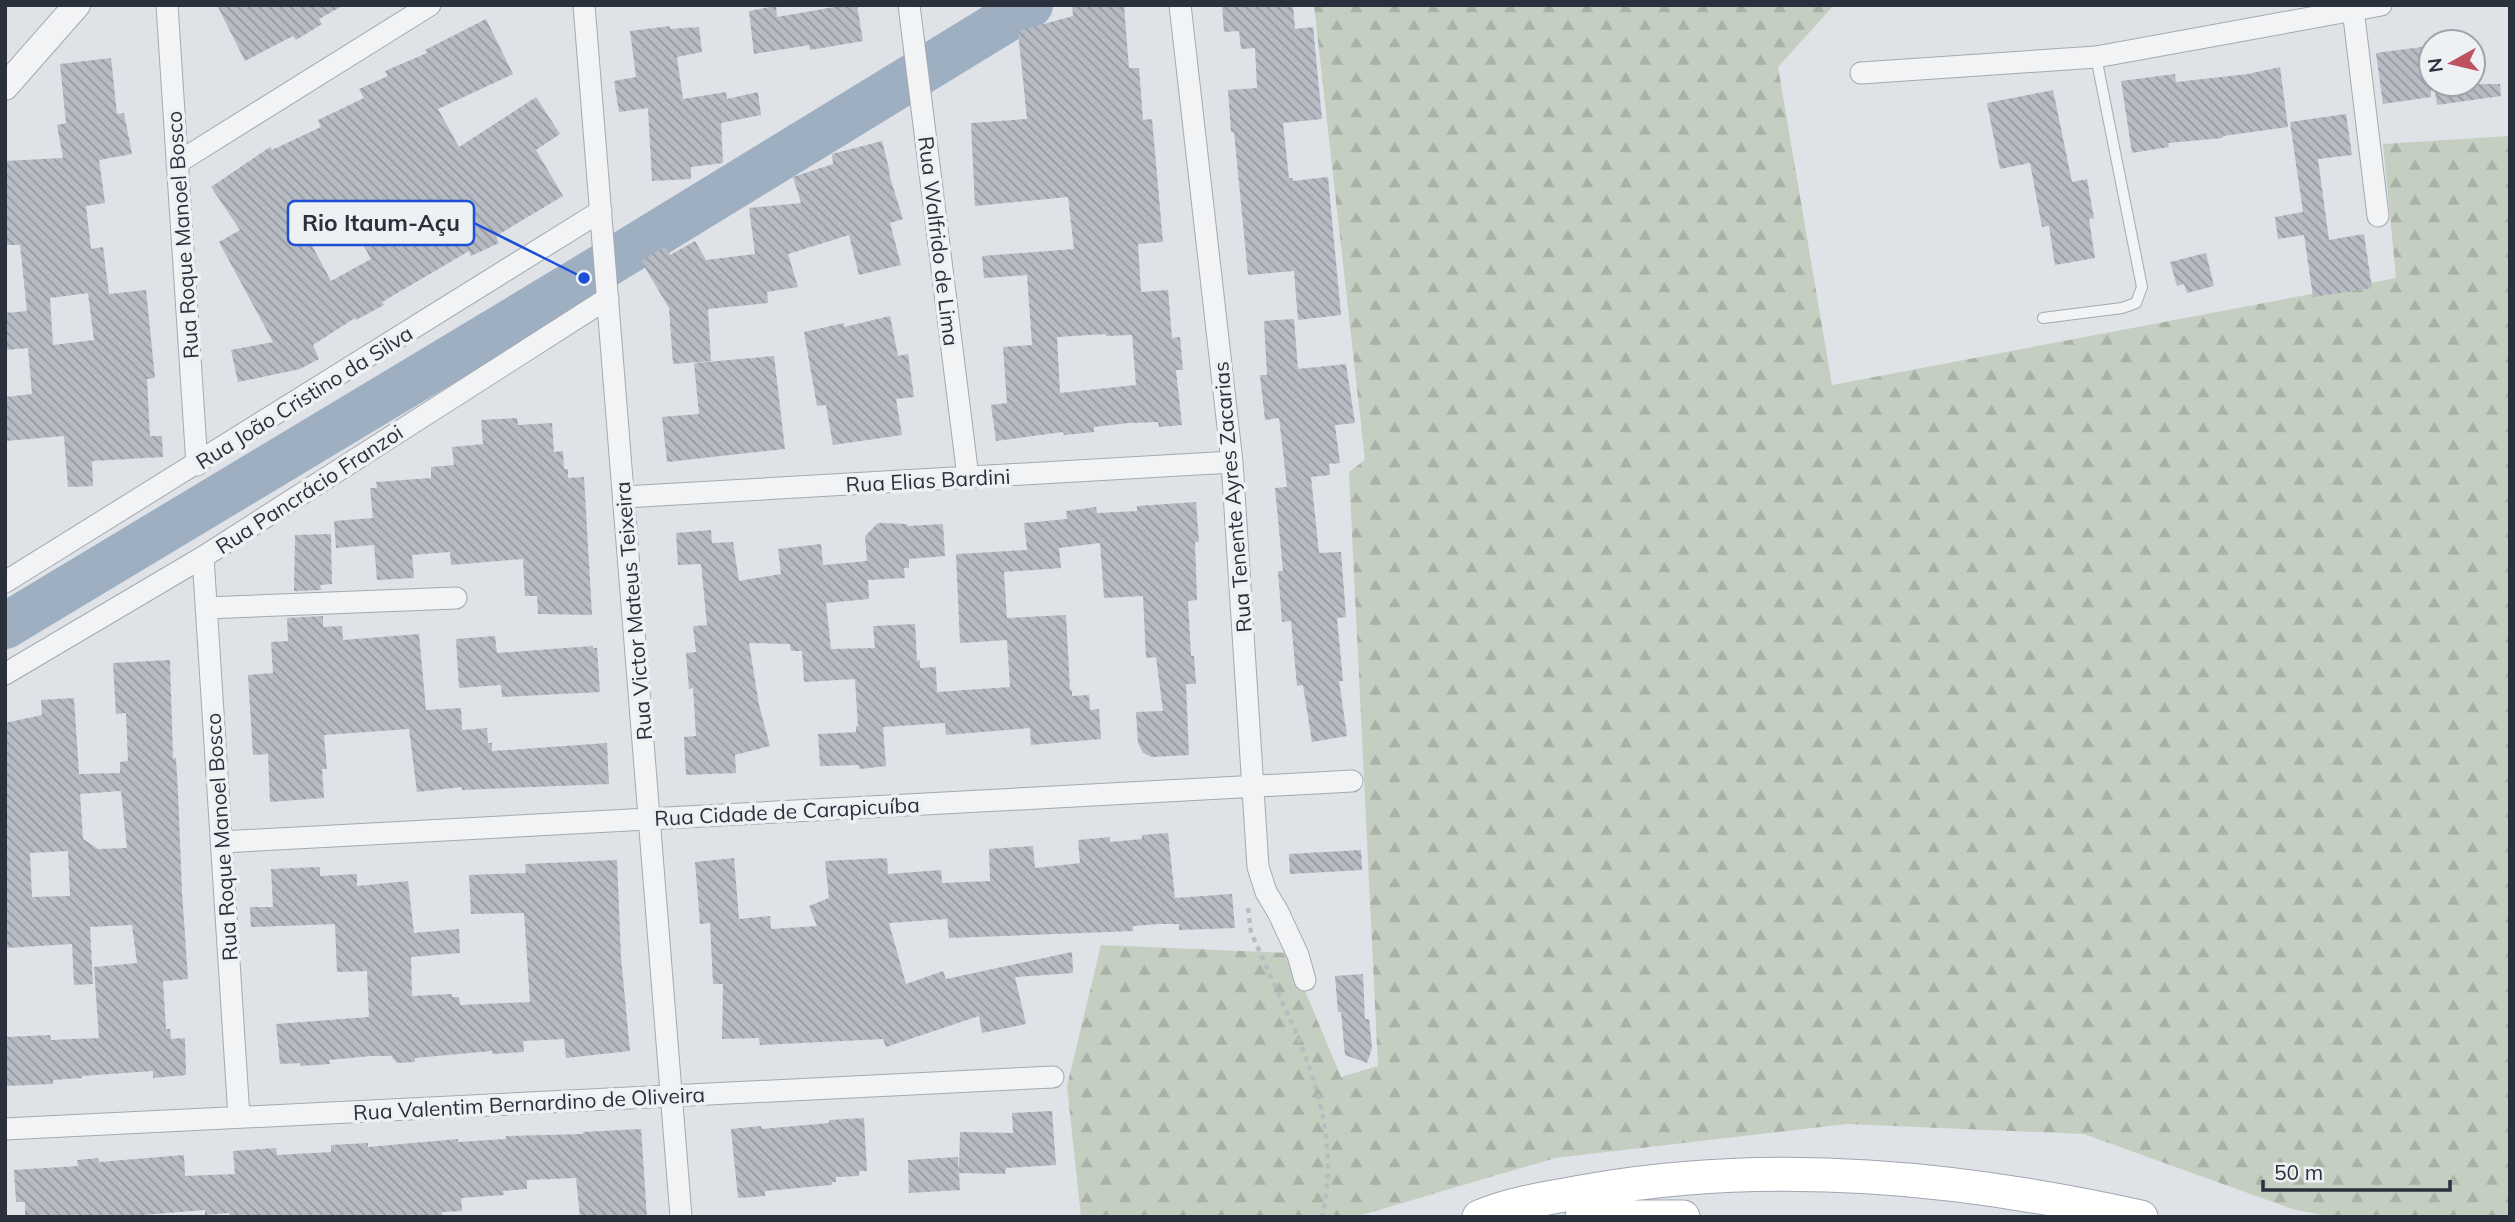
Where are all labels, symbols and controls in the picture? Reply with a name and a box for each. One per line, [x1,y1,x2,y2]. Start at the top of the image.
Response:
north arrow [2417,28,2487,98]
text: N [2422,57,2448,74]
street label: Rua Roque Manoel Bosco [160,110,204,360]
street label: Rua Walfrido de Lima [913,135,965,347]
callout: Rio Itaum-Açu [288,201,474,245]
text: Rio Itaum-Açu [302,208,460,237]
street label: Rua João Cristino da Silva [191,320,417,474]
street label: Rua Tenente Ayres Zacarias [1207,361,1257,633]
street label: Rua Pancrácio Franzoi [211,419,407,559]
street label: Rua Elias Bardini [845,463,1011,497]
street label: Rua Victor Mateus Teixeira [609,481,657,741]
street label: Rua Roque Manoel Bosco [199,712,243,962]
street label: Rua Cidade de Carapicuíba [654,791,920,831]
street label: Rua Valentim Bernardino de Oliveira [352,1081,706,1125]
scale bar [2263,1148,2450,1192]
text: 50 m [2274,1159,2323,1185]

